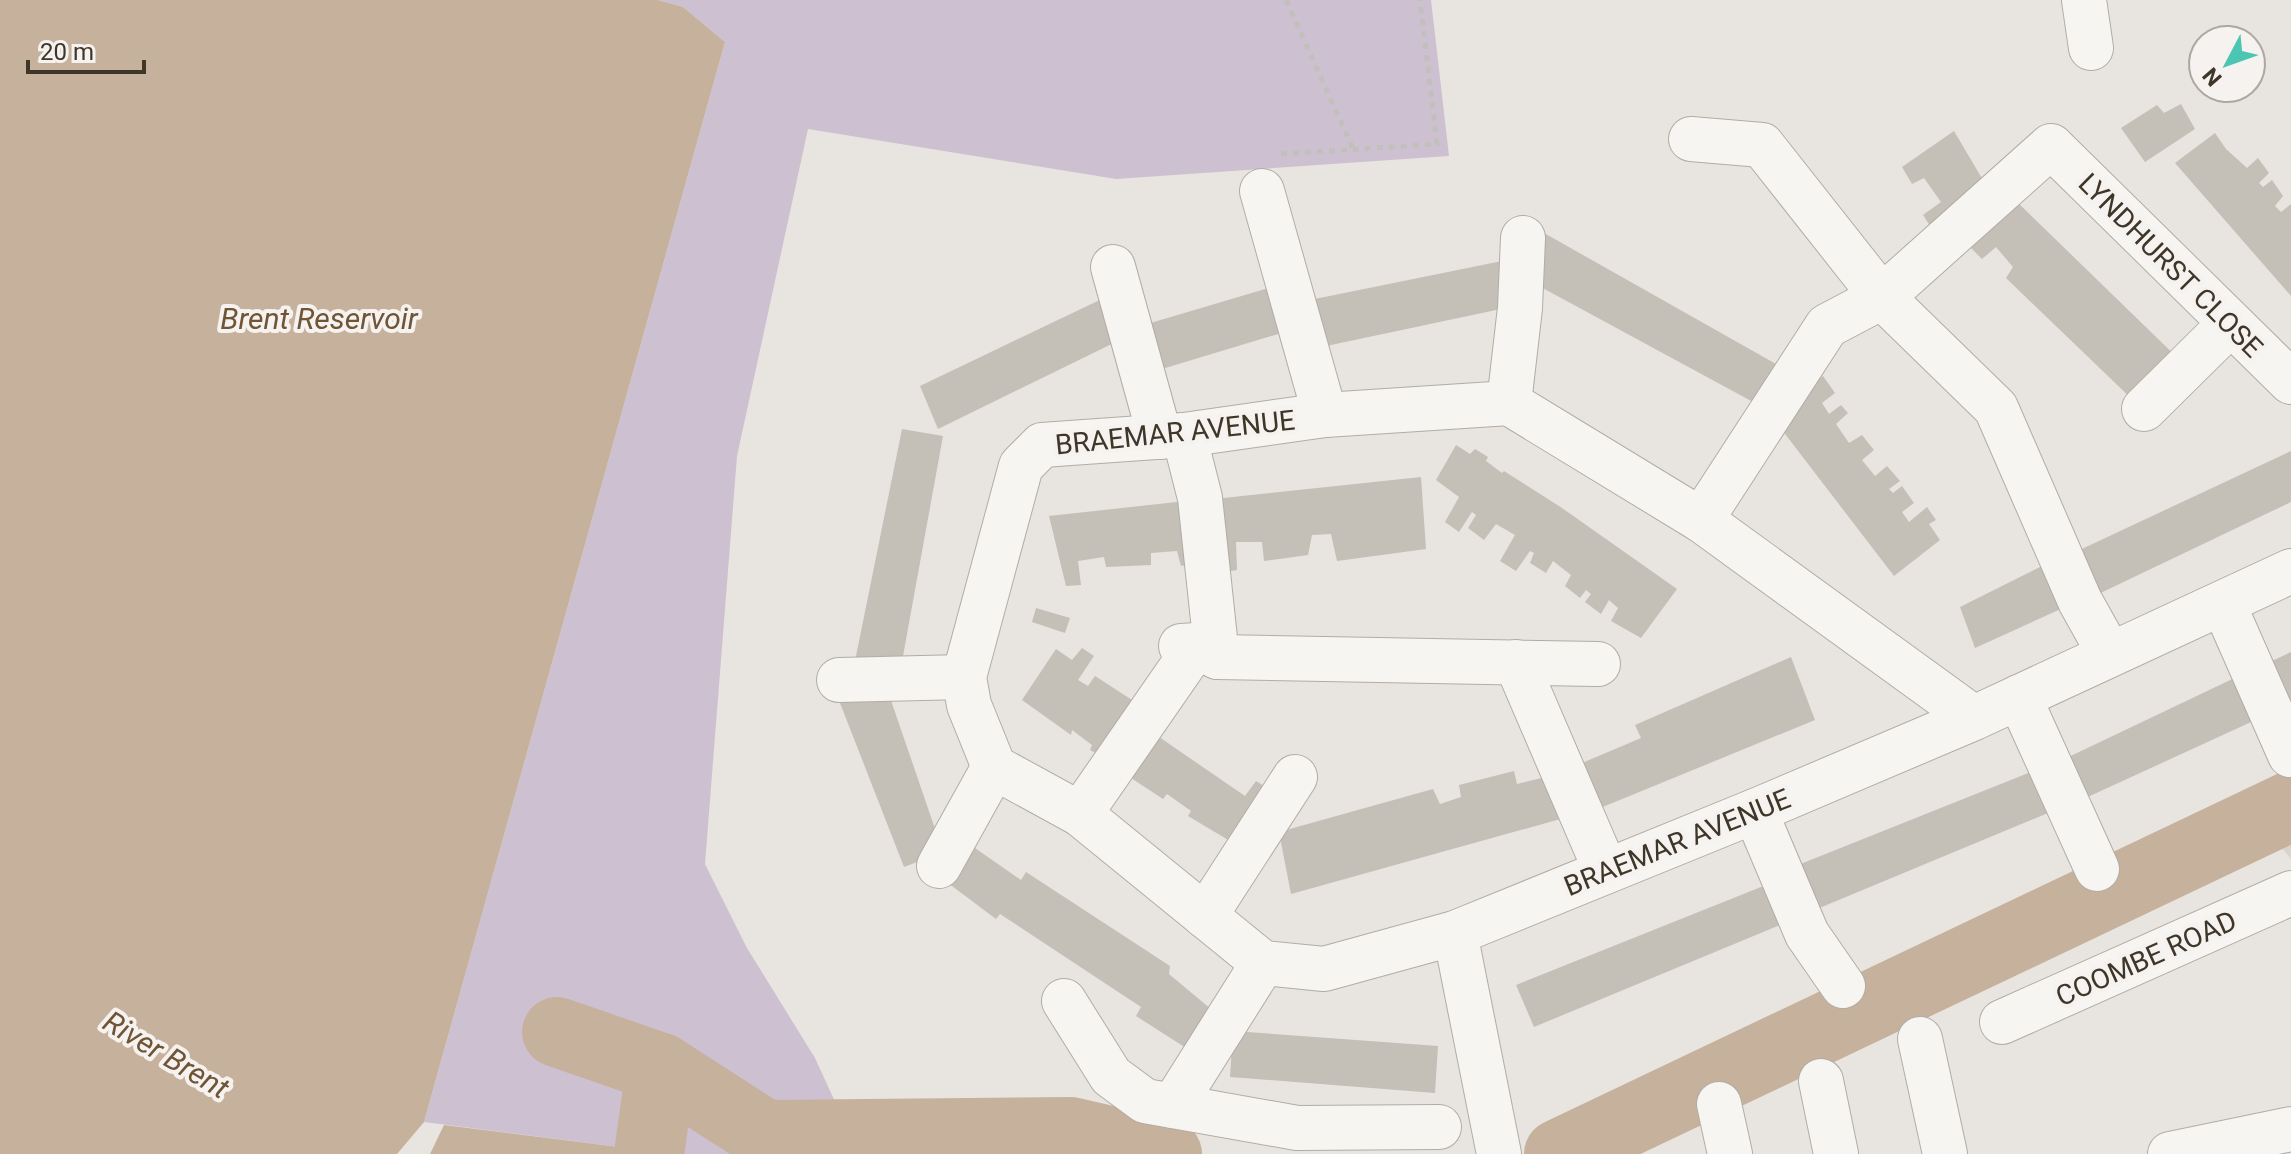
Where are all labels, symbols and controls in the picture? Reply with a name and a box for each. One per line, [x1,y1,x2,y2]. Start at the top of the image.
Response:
scale bar [28,24,144,74]
north arrow [2187,24,2267,104]
text: 20 m [40,38,94,66]
text: N [2198,63,2227,91]
street label: LYNDHURST CLOSE [2072,167,2269,364]
water label: Brent Reservoir [220,301,419,336]
street label: BRAEMAR AVENUE [1054,403,1297,461]
street label: BRAEMAR AVENUE [1559,782,1795,903]
street label: COOMBE ROAD [2051,904,2242,1013]
water label: River Brent [97,1003,236,1106]

